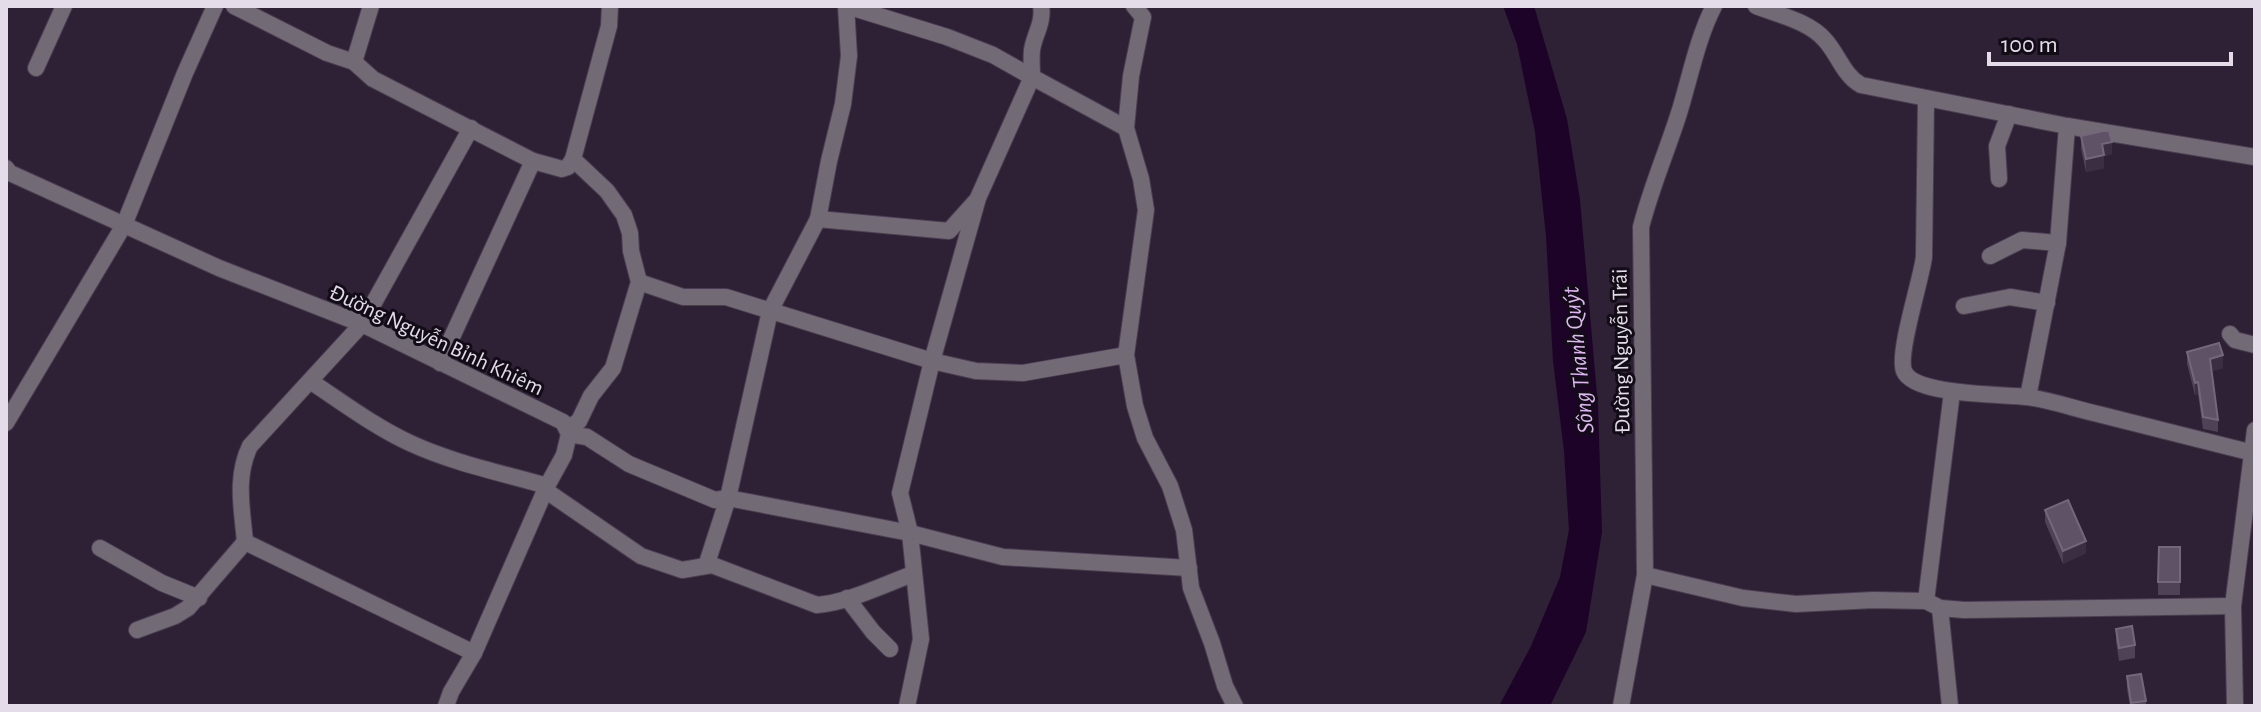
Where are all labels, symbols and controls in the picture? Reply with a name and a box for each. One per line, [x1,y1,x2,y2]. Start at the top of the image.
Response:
scale bar [1989,16,2231,66]
text: 100 m [2001,33,2058,57]
street label: Đường Nguyễn Trãi [1609,268,1633,434]
street label: Đường Nguyễn Bỉnh Khiêm [326,281,547,399]
water label: Sông Thanh Quýt [1559,285,1599,435]

